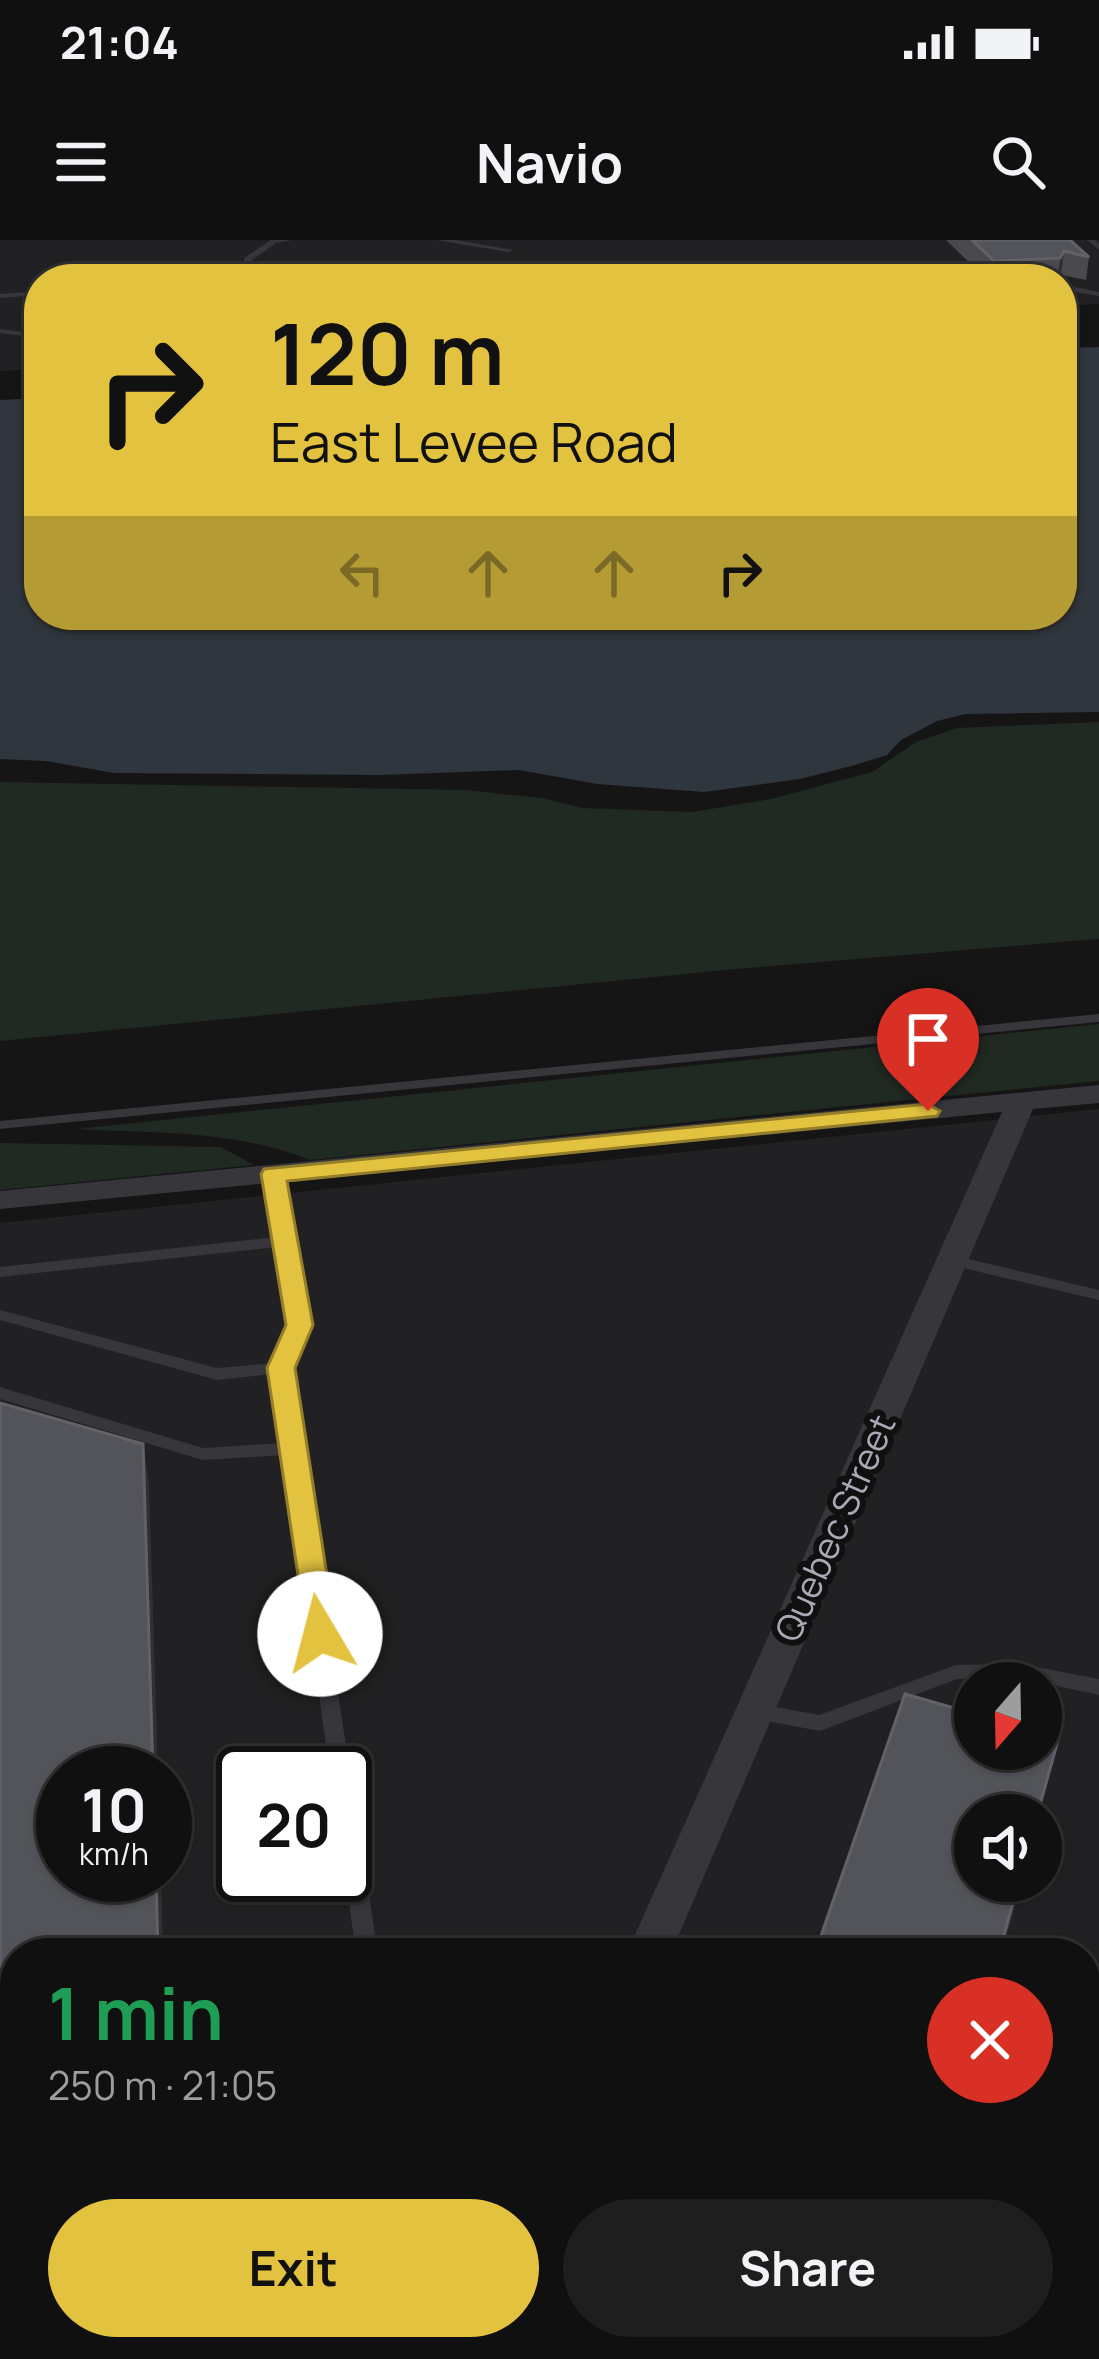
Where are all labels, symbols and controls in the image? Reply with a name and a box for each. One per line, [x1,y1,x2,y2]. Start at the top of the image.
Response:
text: 21:04 [60,11,179,73]
text: Navio [476,125,623,199]
icon: menu [48,129,114,195]
icon: search [985,129,1051,195]
text: 120 m [270,295,504,410]
icon: right [72,312,228,468]
text: East Levee Road [270,404,678,478]
icon: left [329,540,395,606]
icon: ahead [455,540,521,606]
icon: ahead [581,540,647,606]
icon: right [707,540,773,606]
pin [877,988,979,1111]
icon: arrive [895,1006,961,1072]
street label: Quebec Street [763,1407,906,1649]
position arrow [257,1571,383,1697]
north arrow [954,1662,1062,1770]
map controls [954,1662,1062,1902]
speed limit sign: 20 [216,1746,372,1902]
text: 10 [81,1768,147,1850]
button: sound [954,1794,1062,1902]
text: km/h [79,1833,149,1874]
text: 1 min [48,1963,224,2062]
button: close [927,1977,1053,2103]
text: 250 m · 21:05 [48,2058,277,2112]
button: Exit [48,2199,539,2337]
button: Share [563,2199,1053,2337]

